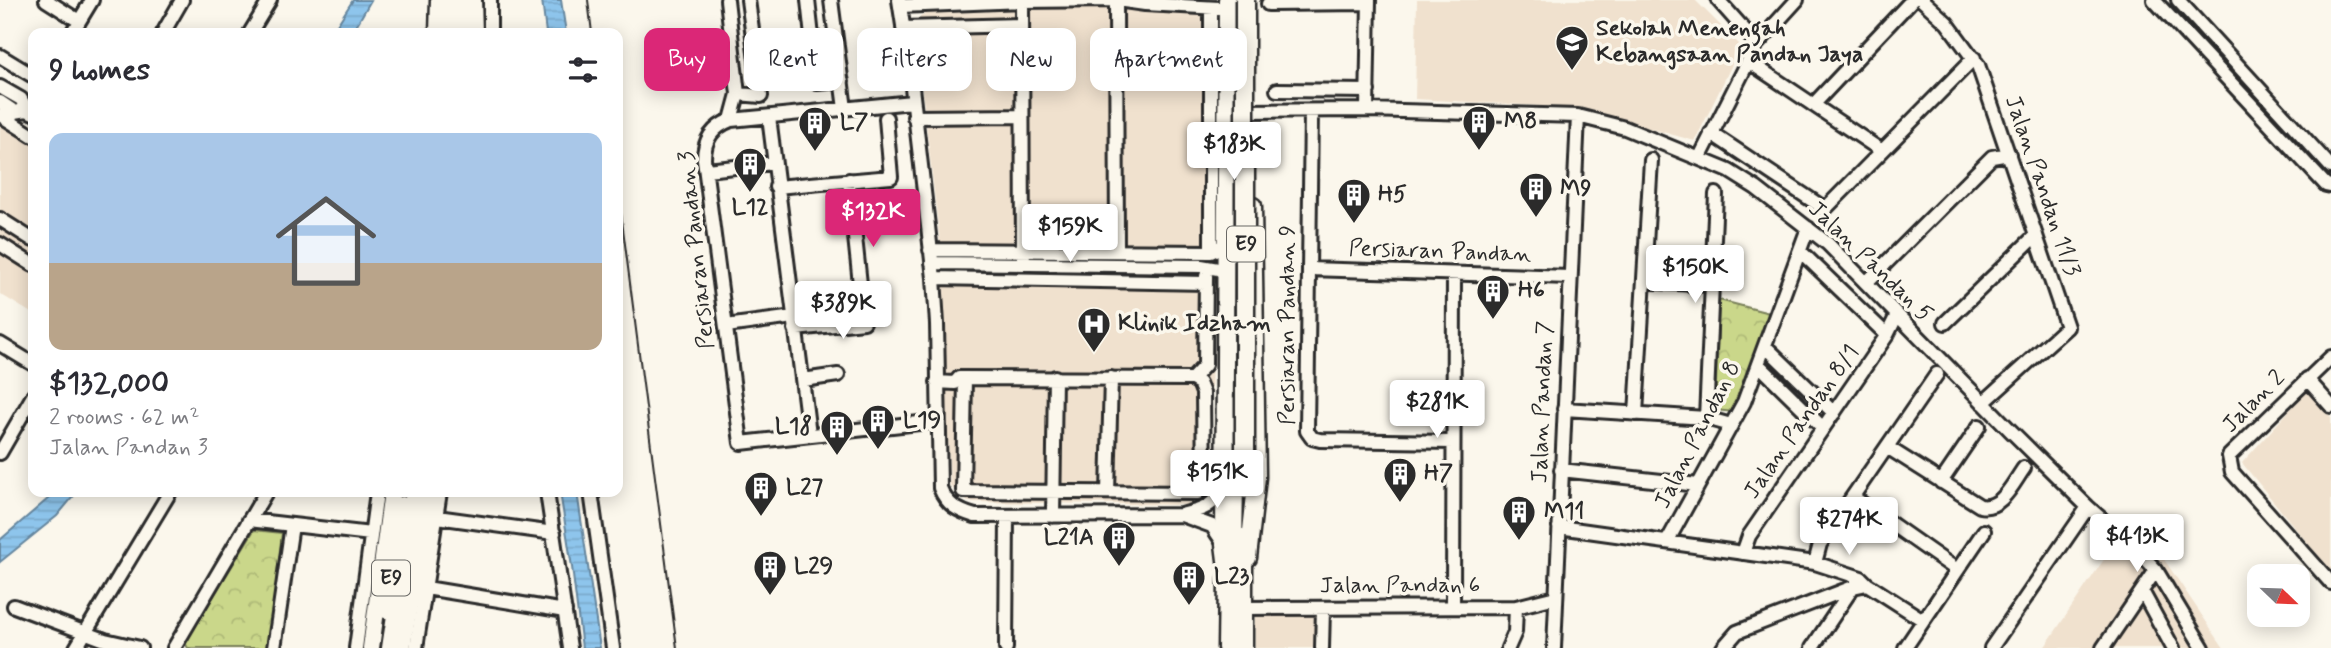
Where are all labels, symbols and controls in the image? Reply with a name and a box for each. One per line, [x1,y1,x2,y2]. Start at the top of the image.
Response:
place label: Sekolah Menengah Kebangsaan Pandan Jaya [1596,14,1863,70]
school or university icon: Sekolah Menengah Kebangsaan Pandan Jaya [1553,23,1591,72]
chip: Buy [644,28,730,91]
chip: Rent [744,28,843,91]
chip: Filters [857,28,972,91]
chip: New [986,28,1076,91]
chip: Apartment [1090,28,1247,91]
text: 9 homes [49,51,150,90]
icon: filters [564,51,602,89]
street label: Jalan Pandan 11/3 [1997,92,2087,280]
building icon: M8 [1460,103,1498,152]
building icon: L7 [796,104,834,153]
place label: M8 [1504,107,1537,137]
place label: L7 [840,108,868,138]
pin: $183K [1185,122,1283,182]
text: $183K [1203,130,1265,160]
building icon: L12 [731,145,769,194]
street label: Persiaran Pandan 3 [672,149,722,351]
building icon: M9 [1517,170,1555,219]
place label: M9 [1560,174,1591,204]
building icon: H5 [1335,176,1373,225]
icon: home [263,178,389,304]
place label: H5 [1378,180,1407,210]
pin: $132K [824,190,922,249]
place label: L12 [732,193,768,223]
street label: Jalan Pandan 5 [1801,195,1939,329]
text: $132K [841,197,905,227]
pin: $159K [1021,204,1119,264]
text: $159K [1038,212,1102,242]
street label: Persiaran Pandan 9 [1273,225,1303,425]
road number: E9 [1227,226,1265,262]
street label: Persiaran Pandan [1348,234,1532,270]
pin: $150K [1646,246,1744,305]
text: $150K [1662,253,1728,283]
building icon: H6 [1474,272,1512,321]
place label: H6 [1518,276,1545,306]
pin: $389K [794,282,892,341]
text: $389K [811,289,875,319]
hospital icon: Klinik Idzham [1075,305,1113,354]
place label: Klinik Idzham [1118,309,1271,339]
street label: Jalan Pandan 7 [1525,320,1561,484]
street label: Jalan Pandan 8/1 [1738,339,1866,505]
street label: Jalan Pandan 8 [1648,356,1748,514]
text: $132,000 [49,364,169,403]
street label: Jalan 2 [2216,364,2292,440]
pin: $281K [1388,380,1486,440]
text: $281K [1406,388,1468,418]
building icon: L19 [859,402,897,451]
text: 2 rooms · 62 m² [49,403,200,433]
place label: L19 [903,406,941,436]
building icon: L18 [818,408,856,457]
place label: L18 [775,412,812,442]
text: Jalan Pandan 3 [49,433,208,463]
pin: $151K [1168,450,1266,510]
building icon: H7 [1381,455,1419,504]
text: $151K [1186,458,1248,488]
place label: H7 [1424,459,1453,489]
building icon: L27 [742,469,780,518]
place label: L27 [786,473,823,503]
building icon: M11 [1500,493,1538,542]
place label: M11 [1544,497,1584,527]
pin: $274K [1800,498,1898,557]
text: $274K [1816,505,1882,535]
pin: $413K [2088,514,2186,574]
building icon: L21A [1100,519,1138,568]
text: $413K [2106,522,2168,552]
place label: L21A [1044,523,1094,553]
building icon: L29 [751,548,789,597]
place label: L29 [794,552,833,582]
building icon: L23 [1170,558,1208,607]
road number: E9 [372,560,410,596]
place label: L23 [1214,562,1249,592]
north arrow [2247,564,2310,626]
map controls [2247,564,2310,627]
street label: Jalan Pandan 6 [1320,571,1480,601]

